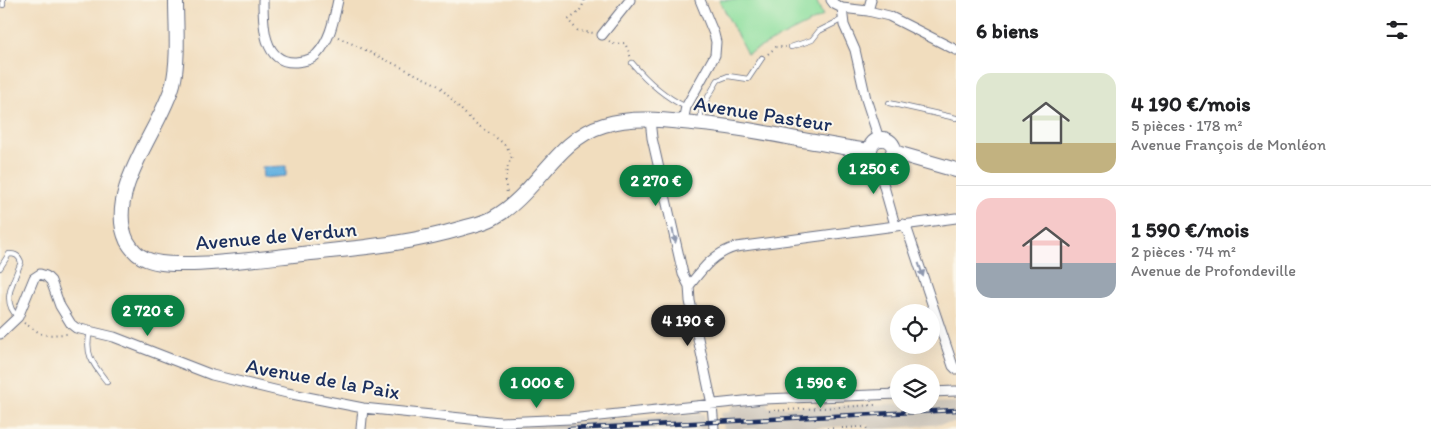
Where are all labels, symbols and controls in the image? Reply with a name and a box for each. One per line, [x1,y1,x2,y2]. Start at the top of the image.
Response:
icon: filters [1383,16,1411,44]
text: 6 biens [976,18,1039,43]
street label: Avenue Pasteur [692,90,834,137]
text: 4 190 €/mois [1131,91,1251,116]
icon: home [1016,93,1076,153]
text: 5 pièces · 178 m² [1131,116,1243,135]
text: Avenue François de Monléon [1131,135,1326,154]
pin: 1 250 € [828,152,920,195]
text: 1 250 € [849,159,899,178]
pin: 2 270 € [610,164,702,207]
text: 2 270 € [631,171,681,190]
street label: Avenue de Verdun [194,216,358,255]
text: 1 590 €/mois [1131,217,1249,242]
icon: home [1016,218,1076,278]
one-way arrow [670,228,678,244]
text: 2 pièces · 74 m² [1131,242,1236,261]
text: Avenue de Profondeville [1131,261,1296,280]
one-way arrow [917,262,925,277]
pin: 2 720 € [102,294,194,337]
text: 2 720 € [123,301,173,320]
pin: 4 190 € [642,304,734,347]
map controls [890,304,940,414]
button: locate [890,304,940,354]
text: 4 190 € [662,311,714,330]
street label: Avenue de la Paix [244,353,402,404]
button: layers [890,364,940,414]
pin: 1 000 € [491,366,583,409]
pin: 1 590 € [775,366,867,409]
text: 1 000 € [510,373,564,392]
text: 1 590 € [796,373,846,392]

